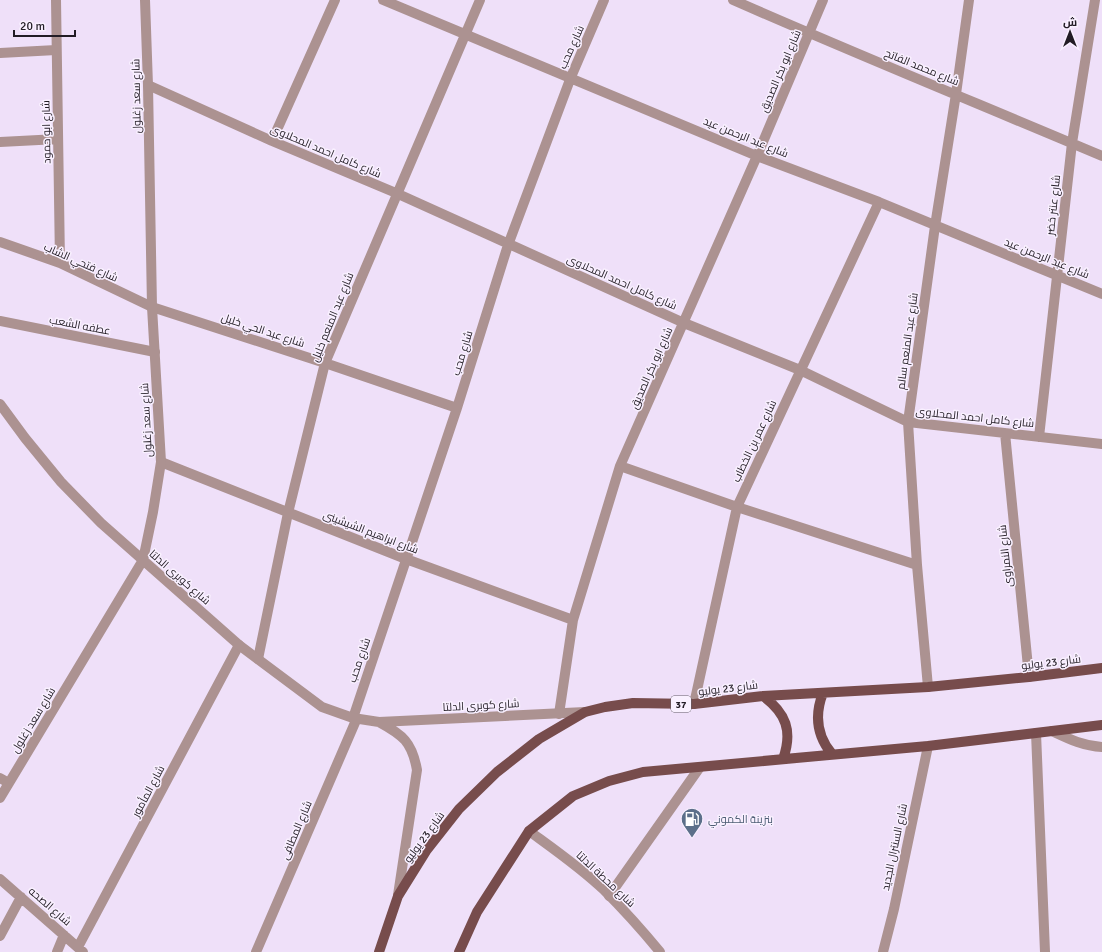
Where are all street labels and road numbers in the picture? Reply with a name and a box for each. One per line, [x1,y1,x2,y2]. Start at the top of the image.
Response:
street label: شارع محب [556,23,588,71]
street label: شارع ابو بكر الصديق [757,28,805,115]
street label: شارع محمد الفاتح [882,47,961,89]
street label: شارع سعد زغلول [129,59,145,133]
street label: شارع ابو حمود [39,100,55,164]
street label: شارع عبد الرحمن عيد [701,115,790,161]
street label: شارع كامل احمد المحلاوى [268,122,383,182]
street label: شارع عنتر خضر [1044,174,1064,237]
street label: شارع عبد الرحمن عيد [1002,236,1091,282]
street label: شارع فتحي الشاب [41,240,120,286]
street label: شارع كامل احمد المحلاوى [564,252,679,314]
street label: شارع عبد المنعم خليل [309,270,357,364]
street label: شارع عبد المنعم سالم [894,292,922,390]
street label: شارع عبد الحي خليل [219,311,306,352]
street label: عطفه الشعب [48,313,112,338]
street label: شارع ابو بكر الصديق [628,325,676,412]
street label: شارع محب [449,329,476,378]
street label: شارع سعد زغلول [138,382,156,458]
street label: شارع عمر بن الخطاب [730,398,780,485]
street label: شارع كامل احمد المحلاوى [915,405,1035,431]
street label: شارع ابراهيم الشيشينى [321,508,420,558]
street label: شارع النمراوى [996,524,1016,588]
street label: شارع كوبرى الدلتا [146,547,213,608]
street label: شارع محب [346,636,374,685]
street label: شارع 23 يوليو [1021,652,1082,674]
street label: شارع 23 يوليو [698,678,759,700]
street label: شارع سعد زغلول [9,685,59,756]
road number: 37 [671,696,691,712]
street label: شارع كوبرى الدلتا [442,697,520,715]
street label: شارع المأمور [128,763,168,821]
street label: شارع المطافى [278,799,316,862]
street label: شارع السنترال الجديد [879,802,911,892]
street label: شارع 23 يوليو [402,809,448,866]
street label: شارع محطة الدلتا [573,849,638,911]
street label: شارع الصحه [25,884,74,929]

